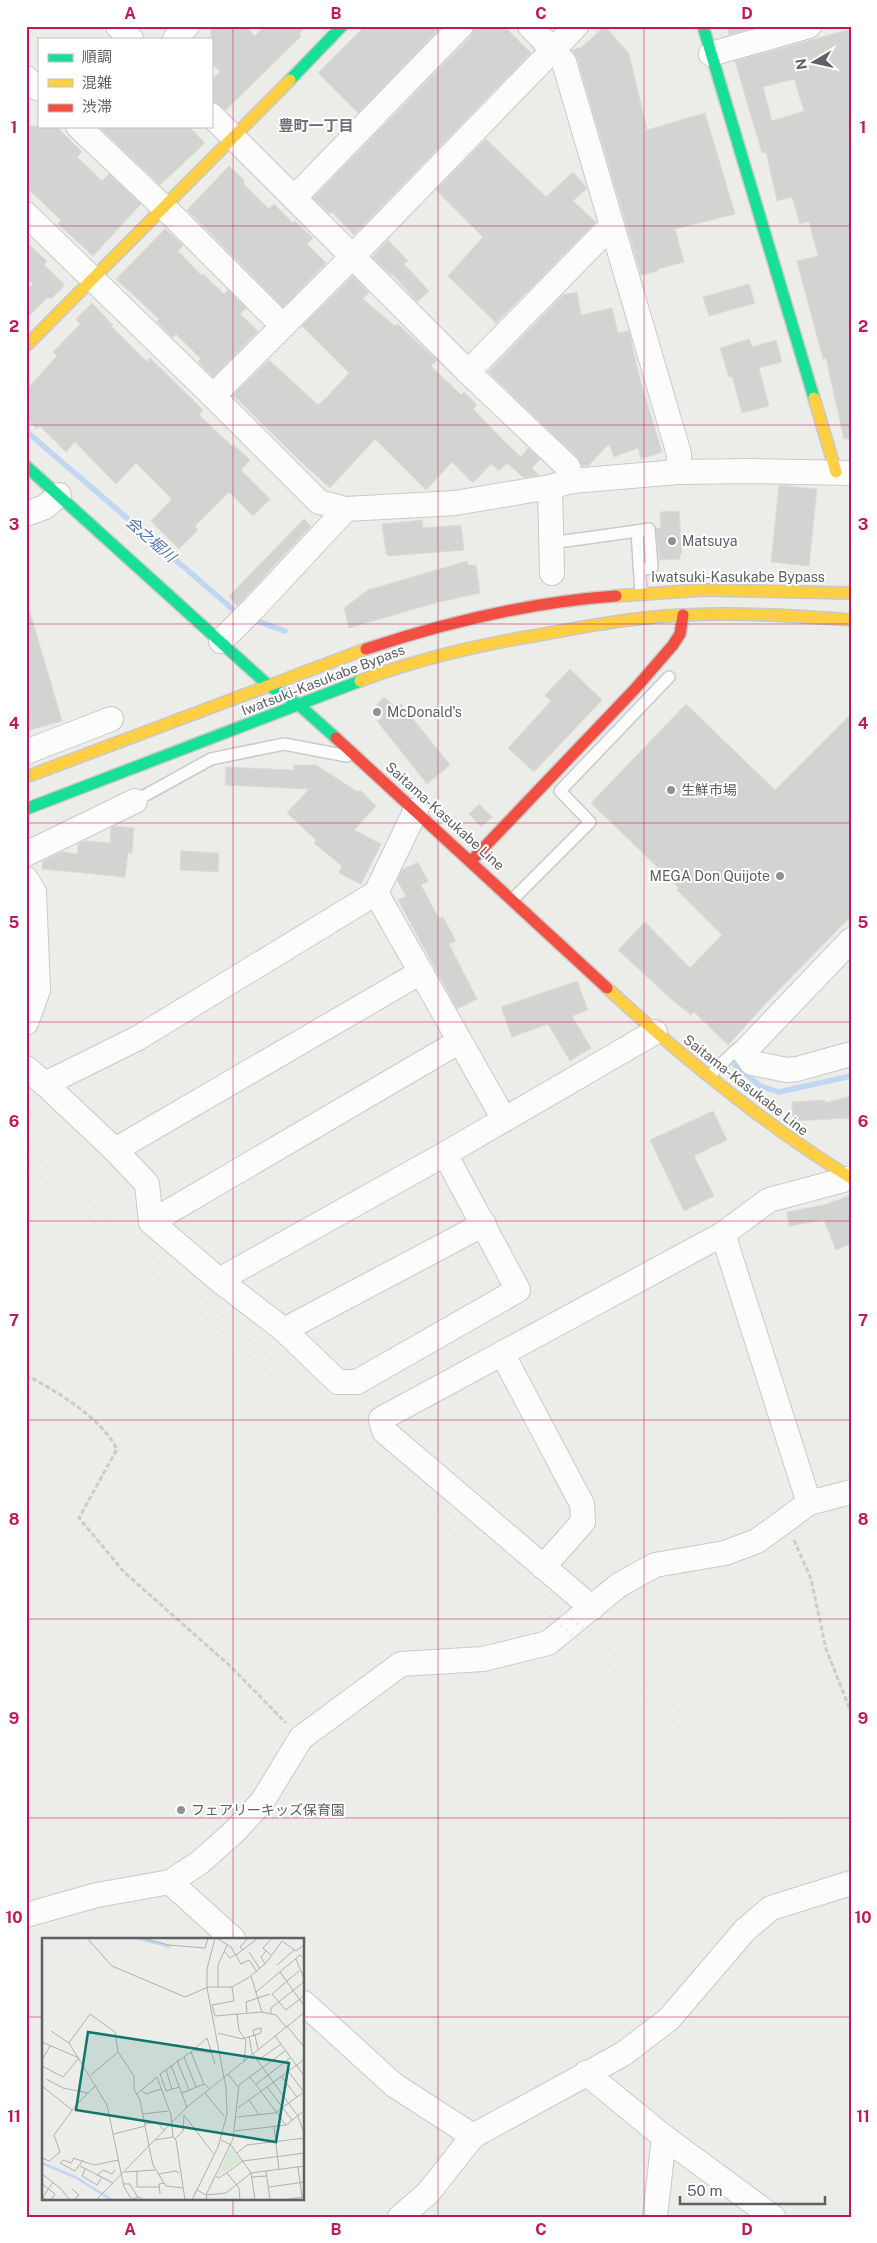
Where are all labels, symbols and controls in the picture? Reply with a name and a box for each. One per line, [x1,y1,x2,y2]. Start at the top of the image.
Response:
text: A [124,4,136,23]
text: B [331,4,342,23]
text: C [535,4,547,23]
text: D [741,4,753,23]
legend [38,38,212,128]
north arrow [790,38,840,88]
text: 順調 [82,48,112,65]
text: N [792,57,810,71]
text: 混雑 [82,74,112,91]
text: 渋滞 [82,98,112,115]
district label: 豊町一丁目 [278,117,354,134]
text: 1 [11,118,17,137]
text: 1 [860,118,866,137]
text: 2 [9,317,19,336]
text: 2 [858,317,868,336]
water label: 会之堀川 [123,513,181,566]
text: 3 [9,515,19,534]
text: 3 [858,515,868,534]
place label: Matsuya [682,533,738,549]
marker: Matsuya [666,535,678,547]
street label: Iwatsuki-Kasukabe Bypass [651,569,825,585]
street label: Iwatsuki-Kasukabe Bypass [239,641,407,719]
place label: McDonald's [387,704,462,720]
marker: McDonald's [371,706,383,718]
text: 4 [9,714,20,733]
text: 4 [858,714,869,733]
street label: Saitama-Kasukabe Line [382,759,508,873]
place label: 生鮮市場 [681,782,737,798]
marker: 生鮮市場 [665,784,677,796]
place label: MEGA Don Quijote [650,868,770,884]
marker: MEGA Don Quijote [774,870,786,882]
text: 5 [9,913,20,932]
text: 5 [858,913,869,932]
street label: Saitama-Kasukabe Line [680,1031,812,1139]
text: 6 [9,1112,19,1131]
text: 6 [858,1112,868,1131]
text: 7 [9,1311,19,1330]
text: 7 [858,1311,868,1330]
text: 8 [9,1510,20,1529]
text: 8 [858,1510,869,1529]
text: 9 [9,1709,19,1728]
text: 9 [858,1709,868,1728]
place label: フェアリーキッズ保育園 [191,1802,345,1818]
marker: フェアリーキッズ保育園 [175,1804,187,1816]
text: 10 [5,1908,23,1927]
text: 10 [854,1908,872,1927]
inset map [42,1938,305,2200]
text: 11 [7,2107,21,2126]
text: 11 [856,2107,870,2126]
scale bar [680,2173,824,2205]
text: 50 m [687,2182,722,2199]
text: A [124,2220,136,2239]
text: B [331,2220,342,2239]
text: C [535,2220,547,2239]
text: D [741,2220,753,2239]

